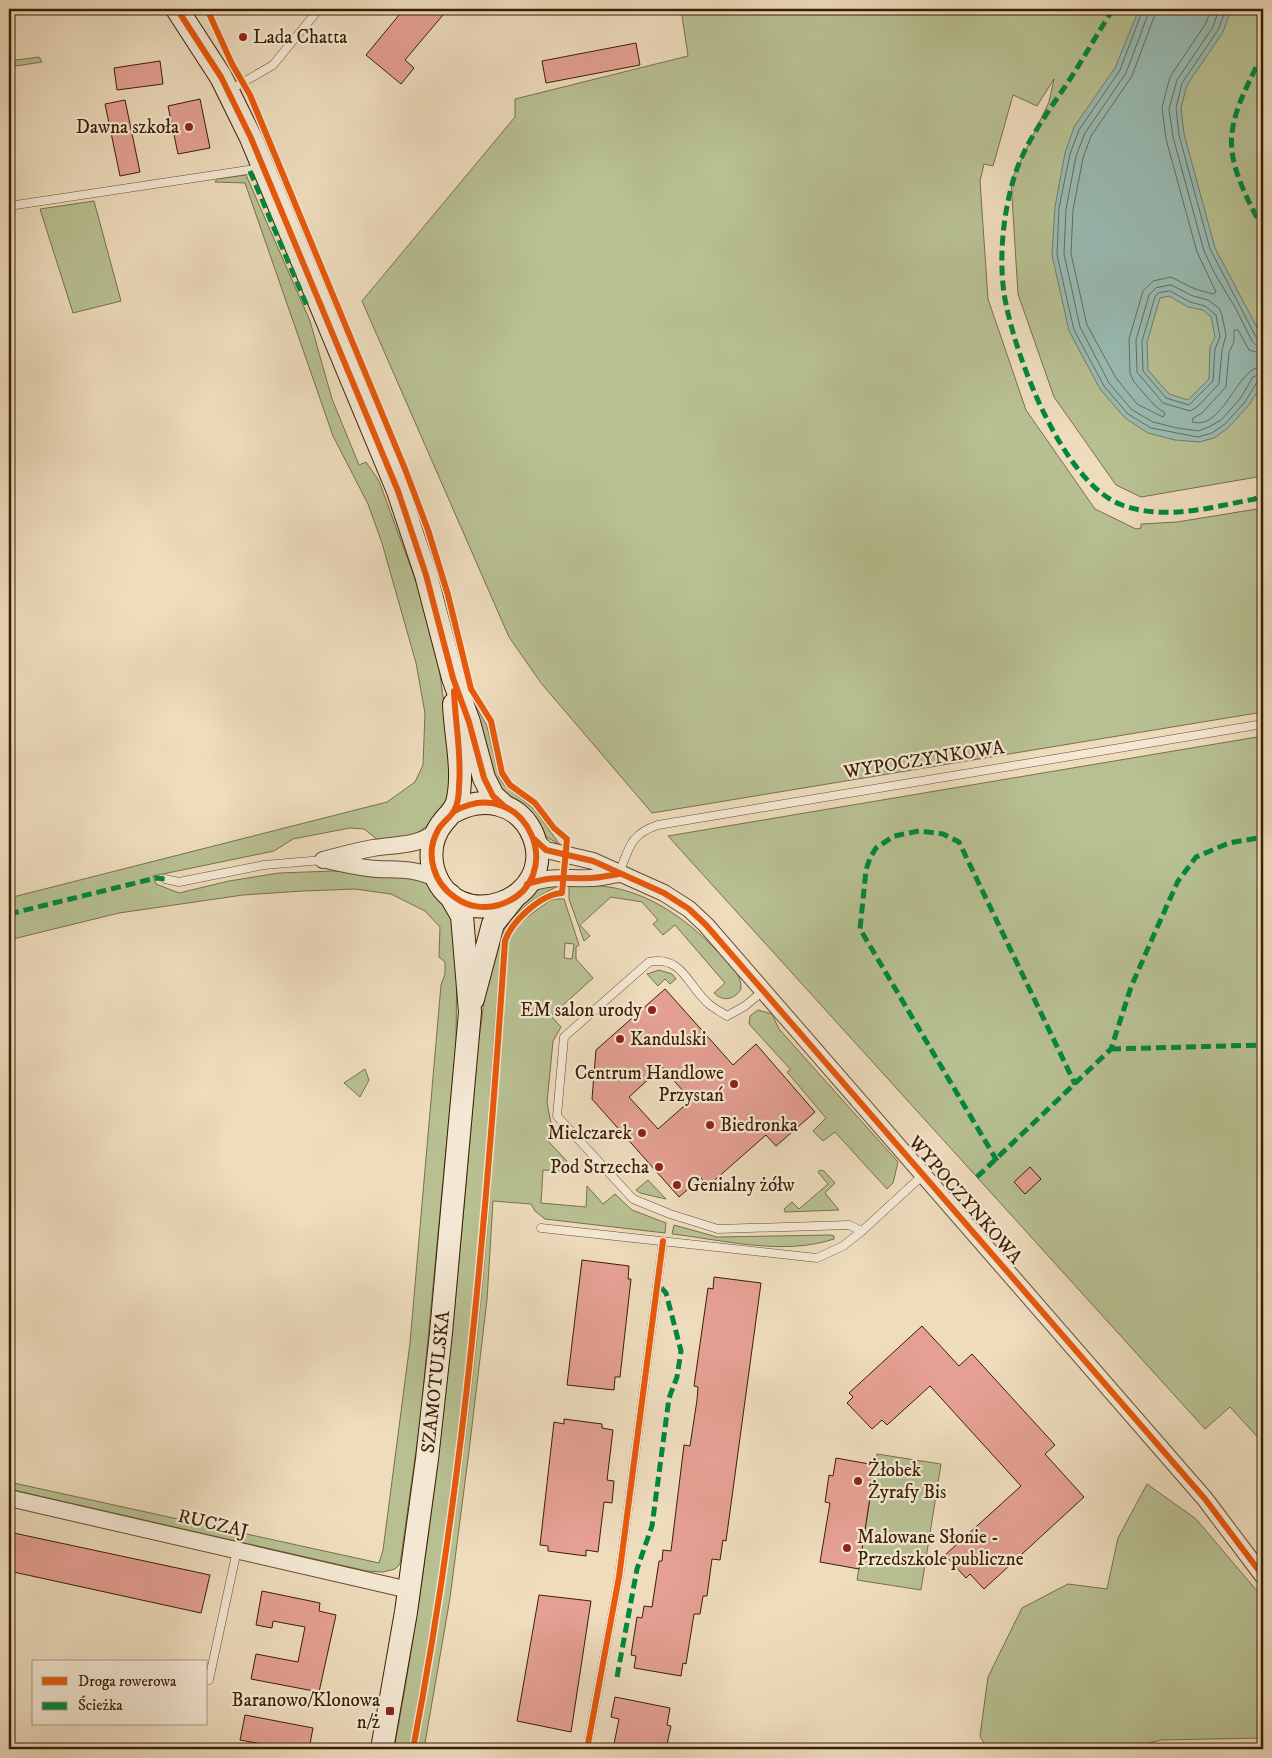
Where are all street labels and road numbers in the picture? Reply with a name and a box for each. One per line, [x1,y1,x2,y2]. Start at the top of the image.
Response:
street label: WYPOCZYNKOWA [841,736,1007,784]
street label: WYPOCZYNKOWA [902,1131,1027,1269]
street label: SZAMOTULSKA [416,1309,455,1454]
street label: RUCZAJ [176,1505,251,1543]

